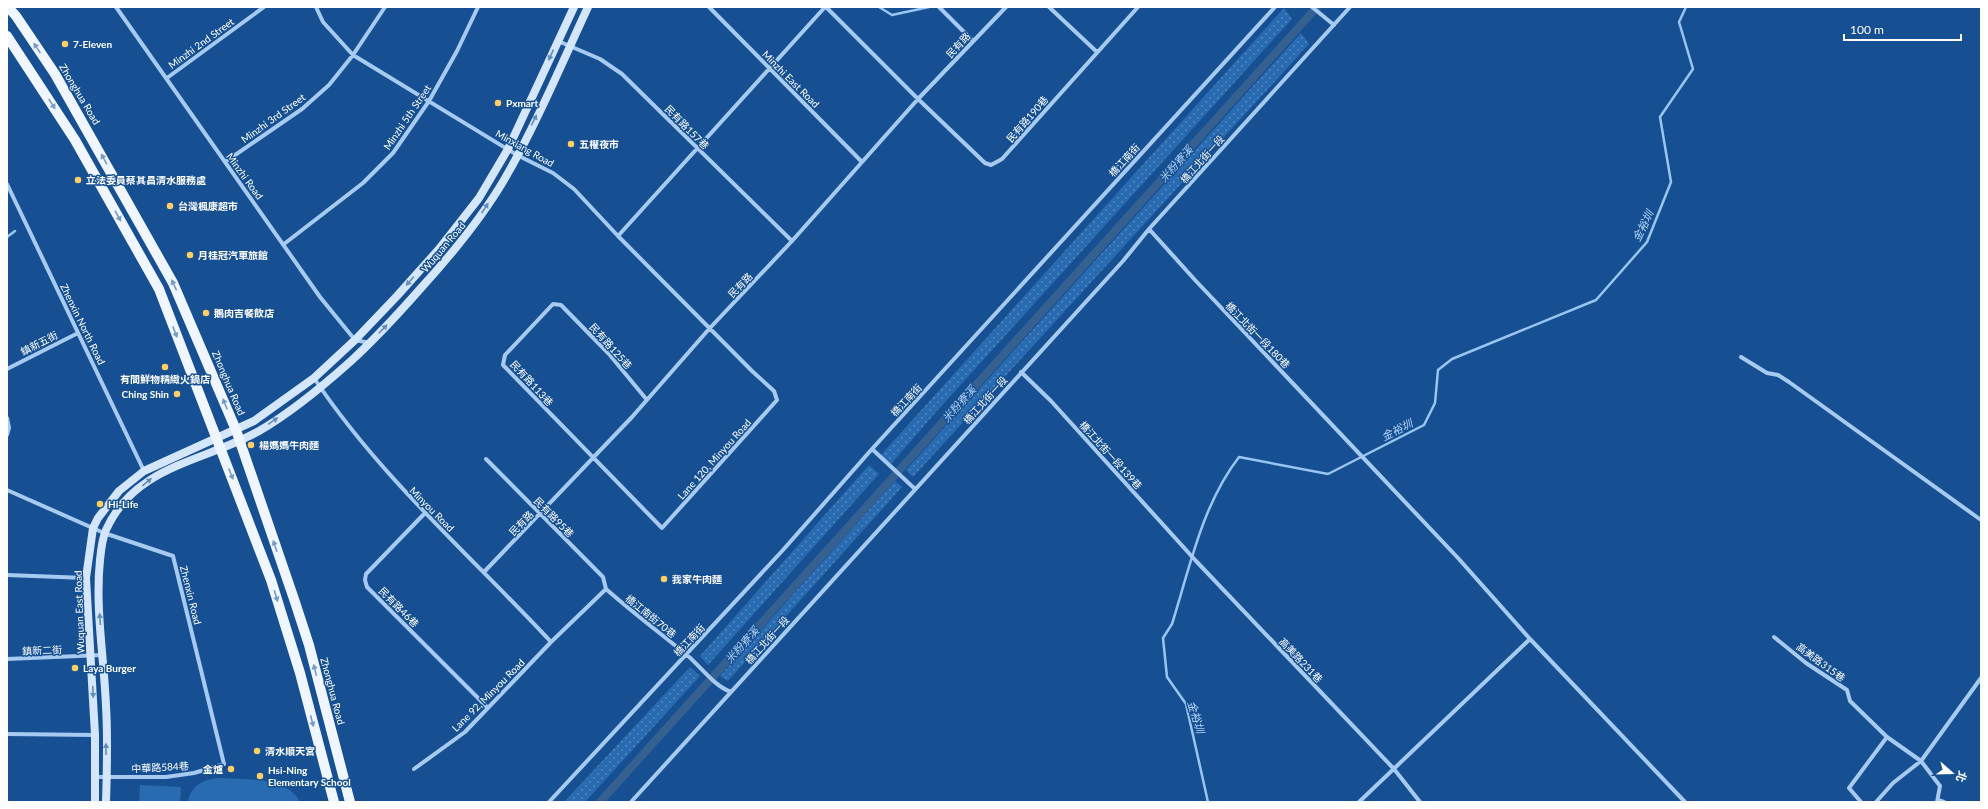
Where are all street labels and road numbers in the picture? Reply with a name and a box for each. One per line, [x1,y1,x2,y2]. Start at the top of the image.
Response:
street label: Minzhi 2nd Street [166,15,236,71]
street label: 民有路 [943,30,973,60]
street label: Minzhi East Road [760,48,822,110]
street label: Zhonghua Road [57,61,103,127]
street label: Minzhi 5th Street [381,82,433,152]
street label: Minzhi 3rd Street [239,91,308,145]
street label: 民有路190巷 [1004,93,1050,145]
street label: 民有路157巷 [662,102,712,152]
street label: Minxiang Road [494,127,556,169]
street label: 橋江北街一段 [1177,133,1227,185]
street label: 橋江南街 [1106,141,1142,179]
street label: Minzhi Road [224,150,266,202]
street label: Wuquan Road [418,219,468,275]
street label: 民有路 [725,270,755,300]
street label: Zhenxin North Road [58,282,108,366]
street label: 橋江北街一段180巷 [1223,299,1293,371]
street label: 民有路125巷 [587,321,635,371]
street label: 鎮新五街 [18,329,60,357]
street label: Zhonghua Road [210,349,248,417]
street label: 民有路113巷 [508,358,556,408]
street label: 橋江北街一段 [960,374,1010,426]
street label: 橋江南街 [888,381,924,419]
street label: Lane 120, Minyou Road [675,416,753,502]
street label: 橋江北街一段139巷 [1077,419,1145,491]
street label: Minyou Road [407,484,457,534]
street label: 民有路95巷 [532,495,576,539]
street label: 民有路 [506,508,536,538]
street label: Zhenxin Road [178,564,204,626]
street label: Wuquan East Road [72,570,86,654]
street label: 民有路46巷 [377,585,421,629]
street label: 橋江南街70巷 [623,592,679,640]
street label: 橋江北街一段 [742,614,792,666]
street label: 橋江南街 [671,621,707,659]
street label: 高美路231巷 [1277,635,1325,685]
street label: 高美路315巷 [1794,640,1848,684]
street label: 鎮新二街 [22,643,62,657]
street label: Zhonghua Road [318,656,348,726]
street label: Lane 92, Minyou Road [449,656,527,734]
street label: 中華路584巷 [131,760,189,774]

